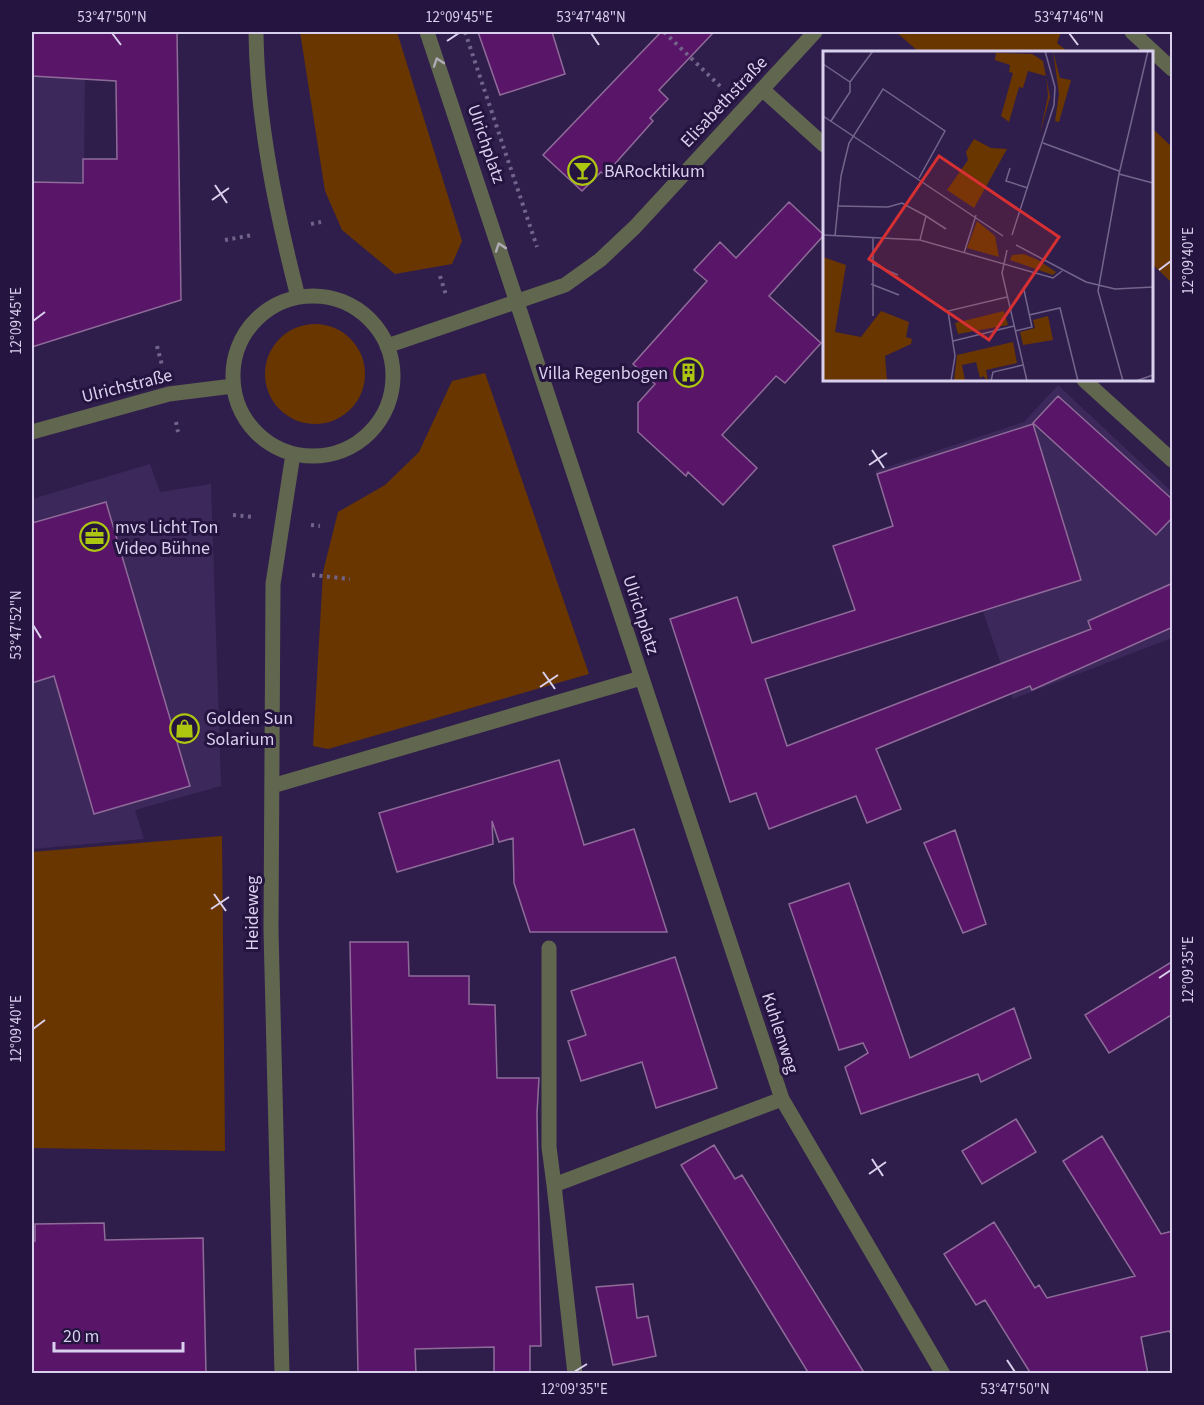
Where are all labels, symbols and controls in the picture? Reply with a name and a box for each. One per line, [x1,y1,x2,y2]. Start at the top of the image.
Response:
text: 53°47'50"N [77,7,147,28]
text: 12°09'45"E [425,7,493,28]
text: 53°47'48"N [556,7,626,28]
text: 53°47'46"N [1034,7,1104,28]
street label: Elisabethstraße [675,51,773,153]
inset map [823,51,1153,381]
one-way arrow [432,57,445,68]
street label: Ulrichplatz [461,101,511,187]
bar icon: BARocktikum [567,155,599,187]
place label: BARocktikum [604,159,705,184]
text: 12°09'40"E [1178,227,1199,295]
one-way arrow [494,242,507,253]
text: 12°09'45"E [6,287,27,355]
building icon: Villa Regenbogen [673,357,705,389]
place label: Villa Regenbogen [539,361,668,386]
street label: Ulrichstraße [79,363,175,409]
place label: mvs Licht Ton Video Bühne [115,515,218,561]
office icon: mvs Licht Ton Video Bühne [78,521,110,553]
street label: Ulrichplatz [616,572,666,658]
text: 53°47'52"N [6,590,27,660]
place label: Golden Sun Solarium [206,706,293,752]
shop icon: Golden Sun Solarium [169,712,201,744]
street label: Heideweg [240,876,265,950]
text: 12°09'35"E [1178,936,1199,1004]
street label: Kuhlenweg [755,989,805,1077]
text: 12°09'40"E [6,995,27,1063]
scale bar [54,1315,183,1353]
text: 20 m [63,1324,99,1349]
text: 12°09'35"E [540,1379,608,1400]
text: 53°47'50"N [980,1379,1050,1400]

